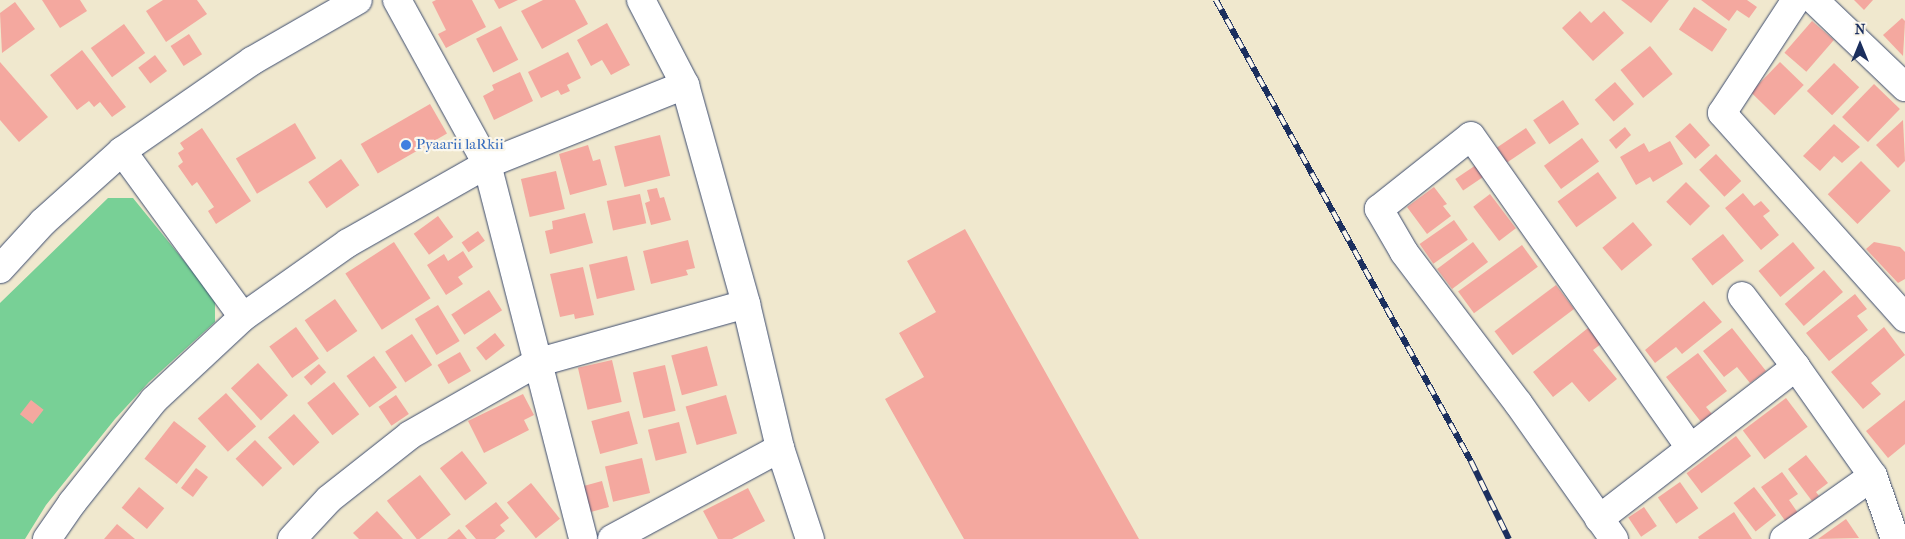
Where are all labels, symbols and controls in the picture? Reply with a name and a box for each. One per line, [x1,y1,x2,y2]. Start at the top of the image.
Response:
north arrow [1835,20,1885,70]
text: N [1855,21,1865,38]
place label: Pyaarii laRkii [416,136,504,154]
marker: Pyaarii laRkii [400,139,412,151]

